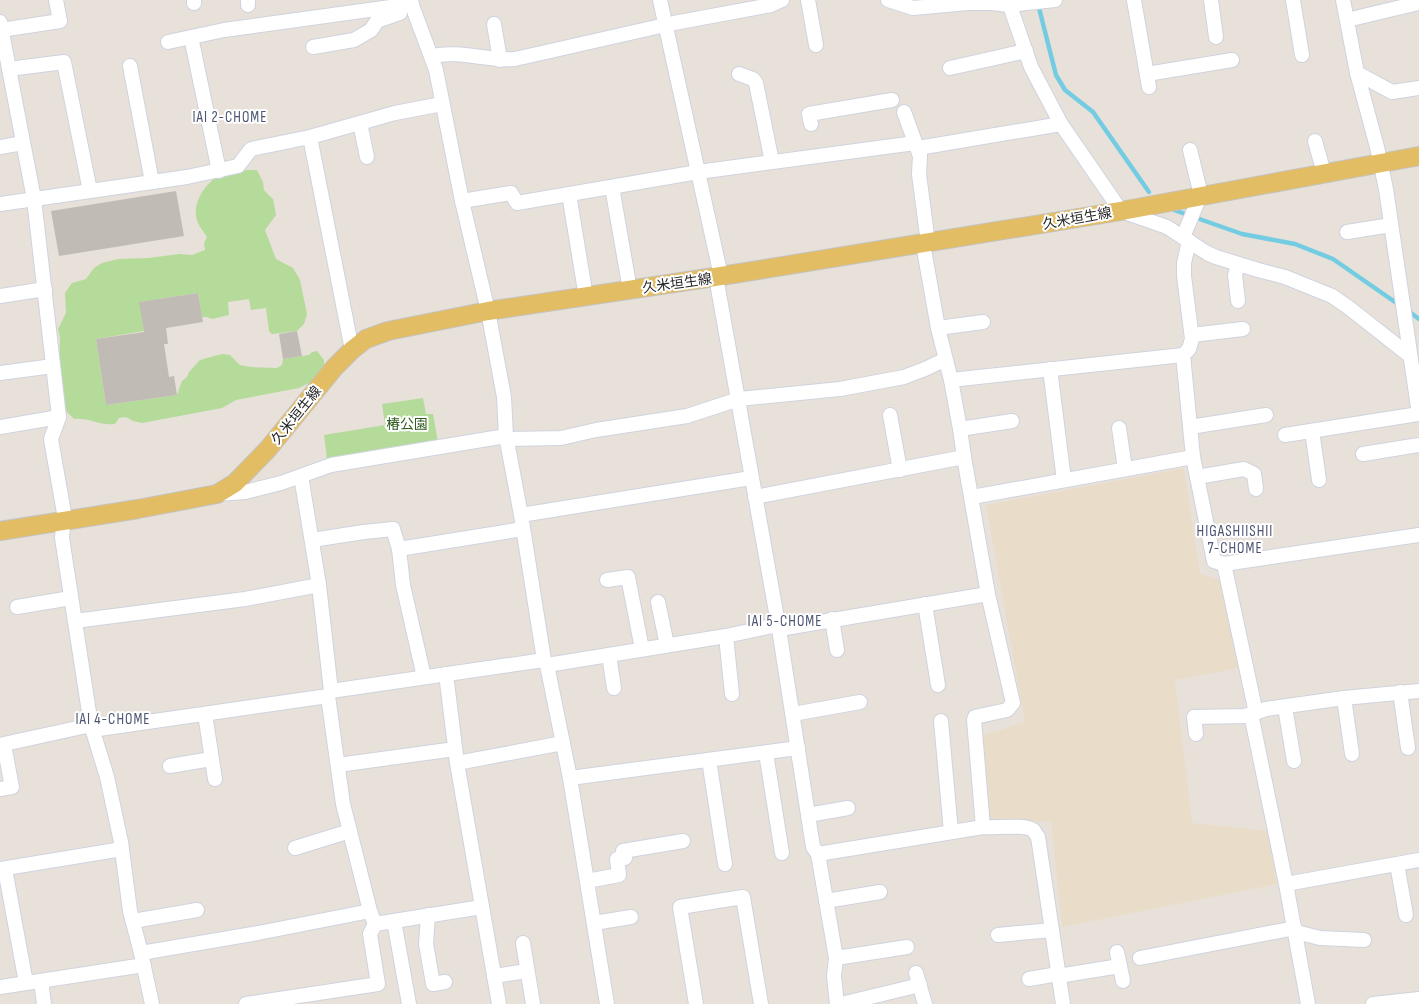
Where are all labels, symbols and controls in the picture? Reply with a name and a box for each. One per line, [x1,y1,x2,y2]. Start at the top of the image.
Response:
district label: IAI 2-CHOME [193,108,267,127]
street label: 久米垣生線 [1041,204,1113,233]
street label: 久米垣生線 [641,270,713,297]
street label: 久米垣生線 [268,383,325,448]
park label: 椿公園 [386,416,428,433]
district label: HIGASHIISHII 7-CHOME [1197,522,1273,558]
district label: IAI 5-CHOME [748,612,822,631]
district label: IAI 4-CHOME [75,710,151,729]

